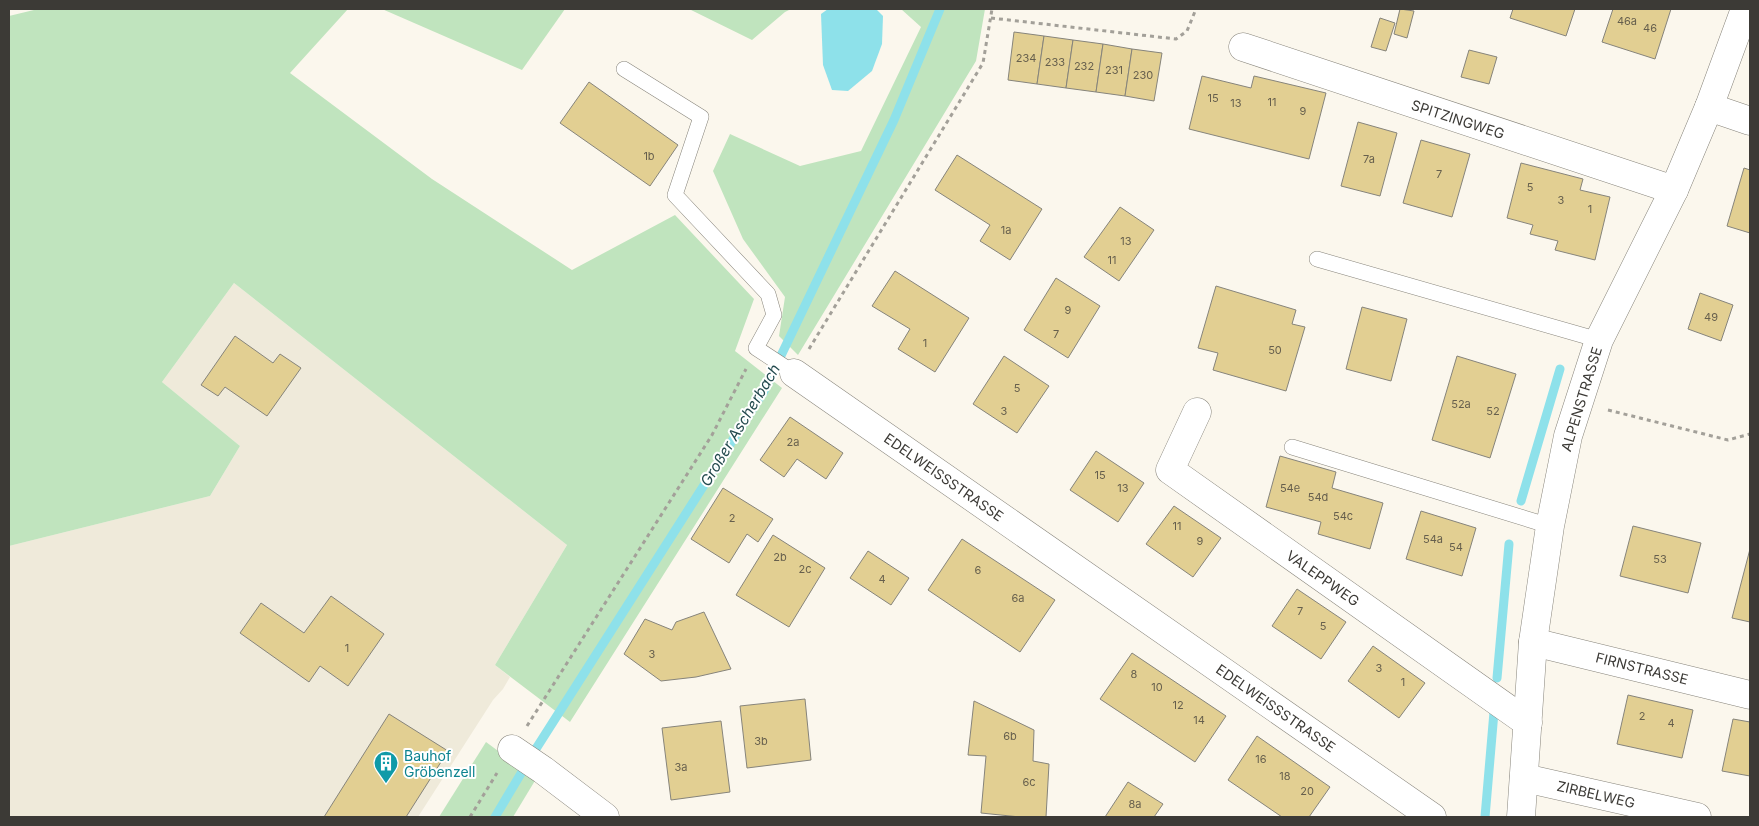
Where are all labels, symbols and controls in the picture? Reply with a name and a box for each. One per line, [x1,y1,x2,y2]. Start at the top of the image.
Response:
house number: 46a [1617,14,1637,28]
house number: 46 [1643,21,1657,35]
house number: 234 [1016,51,1036,65]
house number: 233 [1045,55,1065,69]
house number: 232 [1074,59,1094,73]
house number: 231 [1105,63,1123,77]
house number: 230 [1133,68,1153,82]
house number: 15 [1207,91,1219,105]
house number: 11 [1268,95,1276,109]
house number: 13 [1230,96,1242,110]
street label: SPITZINGWEG [1409,96,1507,142]
house number: 9 [1300,104,1307,118]
house number: 1b [643,149,655,163]
house number: 7a [1363,152,1375,166]
house number: 7 [1436,167,1442,181]
house number: 5 [1527,180,1534,194]
house number: 3 [1558,193,1565,207]
house number: 1 [1588,202,1592,216]
house number: 1a [1001,223,1011,237]
house number: 13 [1120,234,1132,248]
house number: 11 [1108,253,1116,267]
house number: 9 [1065,303,1072,317]
house number: 49 [1704,310,1718,324]
house number: 7 [1053,327,1059,341]
house number: 1 [923,336,927,350]
house number: 50 [1268,343,1282,357]
street label: ALPENSTRASSE [1557,345,1605,453]
water label: Großer Ascherbach [696,360,784,490]
house number: 5 [1014,381,1021,395]
house number: 52a [1451,397,1471,411]
house number: 3 [1001,404,1008,418]
house number: 52 [1486,404,1500,418]
street label: EDELWEISSSTRASSE [881,429,1007,525]
house number: 2a [787,435,799,449]
house number: 15 [1094,468,1106,482]
house number: 13 [1117,481,1129,495]
house number: 54e [1280,481,1300,495]
house number: 54d [1308,490,1328,504]
house number: 54c [1333,509,1353,523]
house number: 2 [729,511,735,525]
house number: 11 [1173,519,1181,533]
house number: 54a [1423,532,1443,546]
house number: 9 [1197,534,1204,548]
house number: 54 [1449,540,1463,554]
street label: VALEPPWEG [1283,547,1363,609]
house number: 2b [773,550,787,564]
house number: 53 [1653,552,1667,566]
house number: 2c [799,562,812,576]
house number: 6 [975,563,982,577]
house number: 4 [878,572,886,586]
house number: 6a [1012,591,1025,605]
house number: 7 [1297,604,1303,618]
house number: 5 [1320,619,1327,633]
house number: 1 [345,641,349,655]
house number: 3 [649,647,656,661]
street label: FIRNSTRASSE [1594,648,1690,688]
street label: EDELWEISSSTRASSE [1213,660,1339,756]
house number: 3 [1376,661,1383,675]
house number: 8 [1131,667,1138,681]
house number: 1 [1401,675,1405,689]
house number: 10 [1151,680,1163,694]
house number: 12 [1172,698,1184,712]
house number: 2 [1639,709,1645,723]
house number: 14 [1193,713,1205,727]
house number: 4 [1667,716,1675,730]
house number: 6b [1003,729,1017,743]
house number: 3b [754,734,768,748]
place label: Bauhof Gröbenzell [404,747,475,780]
building icon: Bauhof Gröbenzell [373,750,399,784]
house number: 16 [1255,752,1267,766]
house number: 3a [675,760,687,774]
house number: 18 [1279,769,1291,783]
house number: 6c [1022,775,1036,789]
street label: ZIRBELWEG [1555,777,1637,811]
house number: 20 [1300,784,1314,798]
house number: 8a [1129,797,1141,811]

